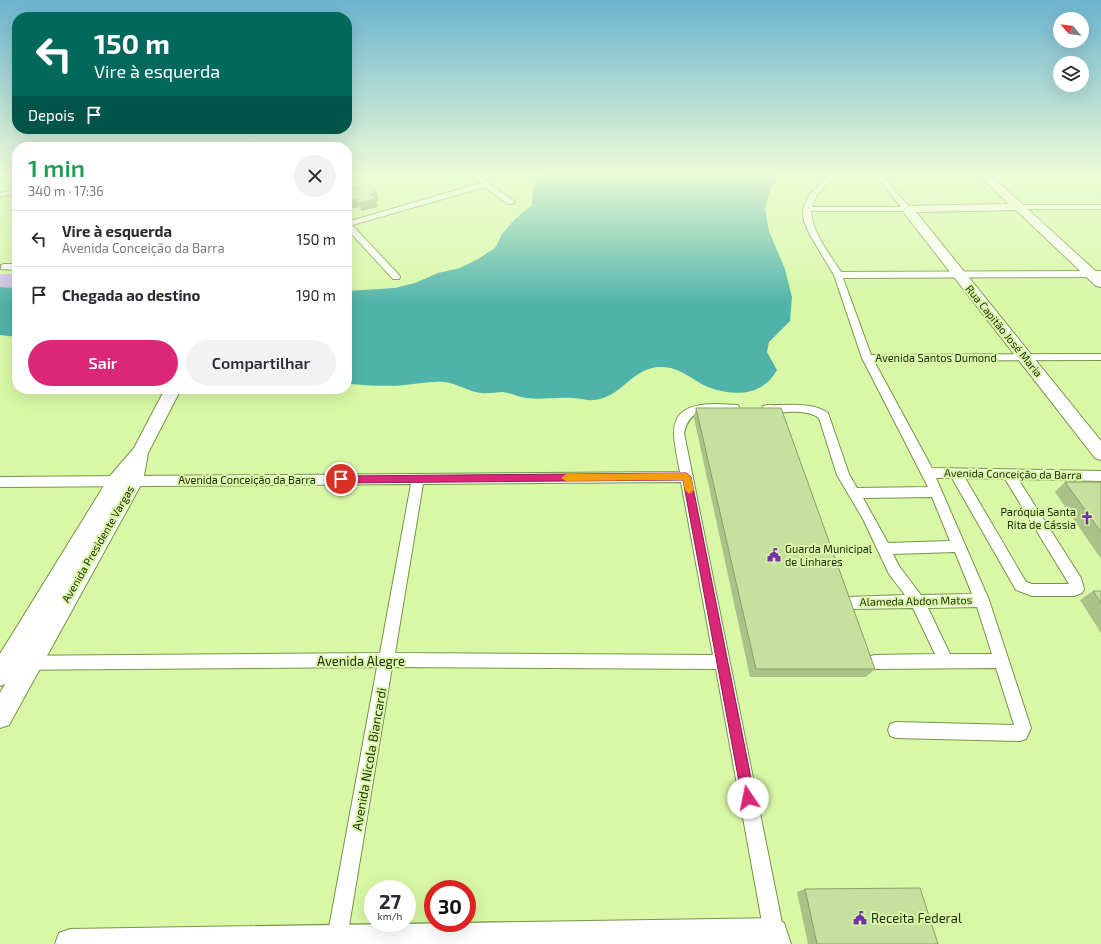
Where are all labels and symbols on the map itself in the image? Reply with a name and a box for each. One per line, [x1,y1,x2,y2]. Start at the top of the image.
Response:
north arrow [1053,12,1089,48]
street label: Rua Capitão José Maria [963,282,1045,379]
street label: Avenida Santos Dumond [875,351,997,364]
pin [324,462,358,496]
street label: Avenida Conceição da Barra [944,466,1082,482]
street label: Avenida Conceição da Barra [178,473,316,487]
street label: Avenida Presidente Vargas [59,483,137,604]
place label: Paróquia Santa Rita de Cássia [1000,505,1076,531]
church icon: Paróquia Santa Rita de Cássia [1079,510,1095,526]
place label: Guarda Municipal de Linhares [785,542,873,568]
public building icon: Guarda Municipal de Linhares [766,547,782,563]
street label: Alameda Abdon Matos [860,593,973,608]
street label: Avenida Alegre [317,653,405,669]
street label: Avenida Nicola Biancardi [349,686,389,832]
position arrow [727,777,769,819]
speed limit sign: 30 [424,880,476,932]
public building icon: Receita Federal [852,910,868,926]
place label: Receita Federal [871,910,962,926]

